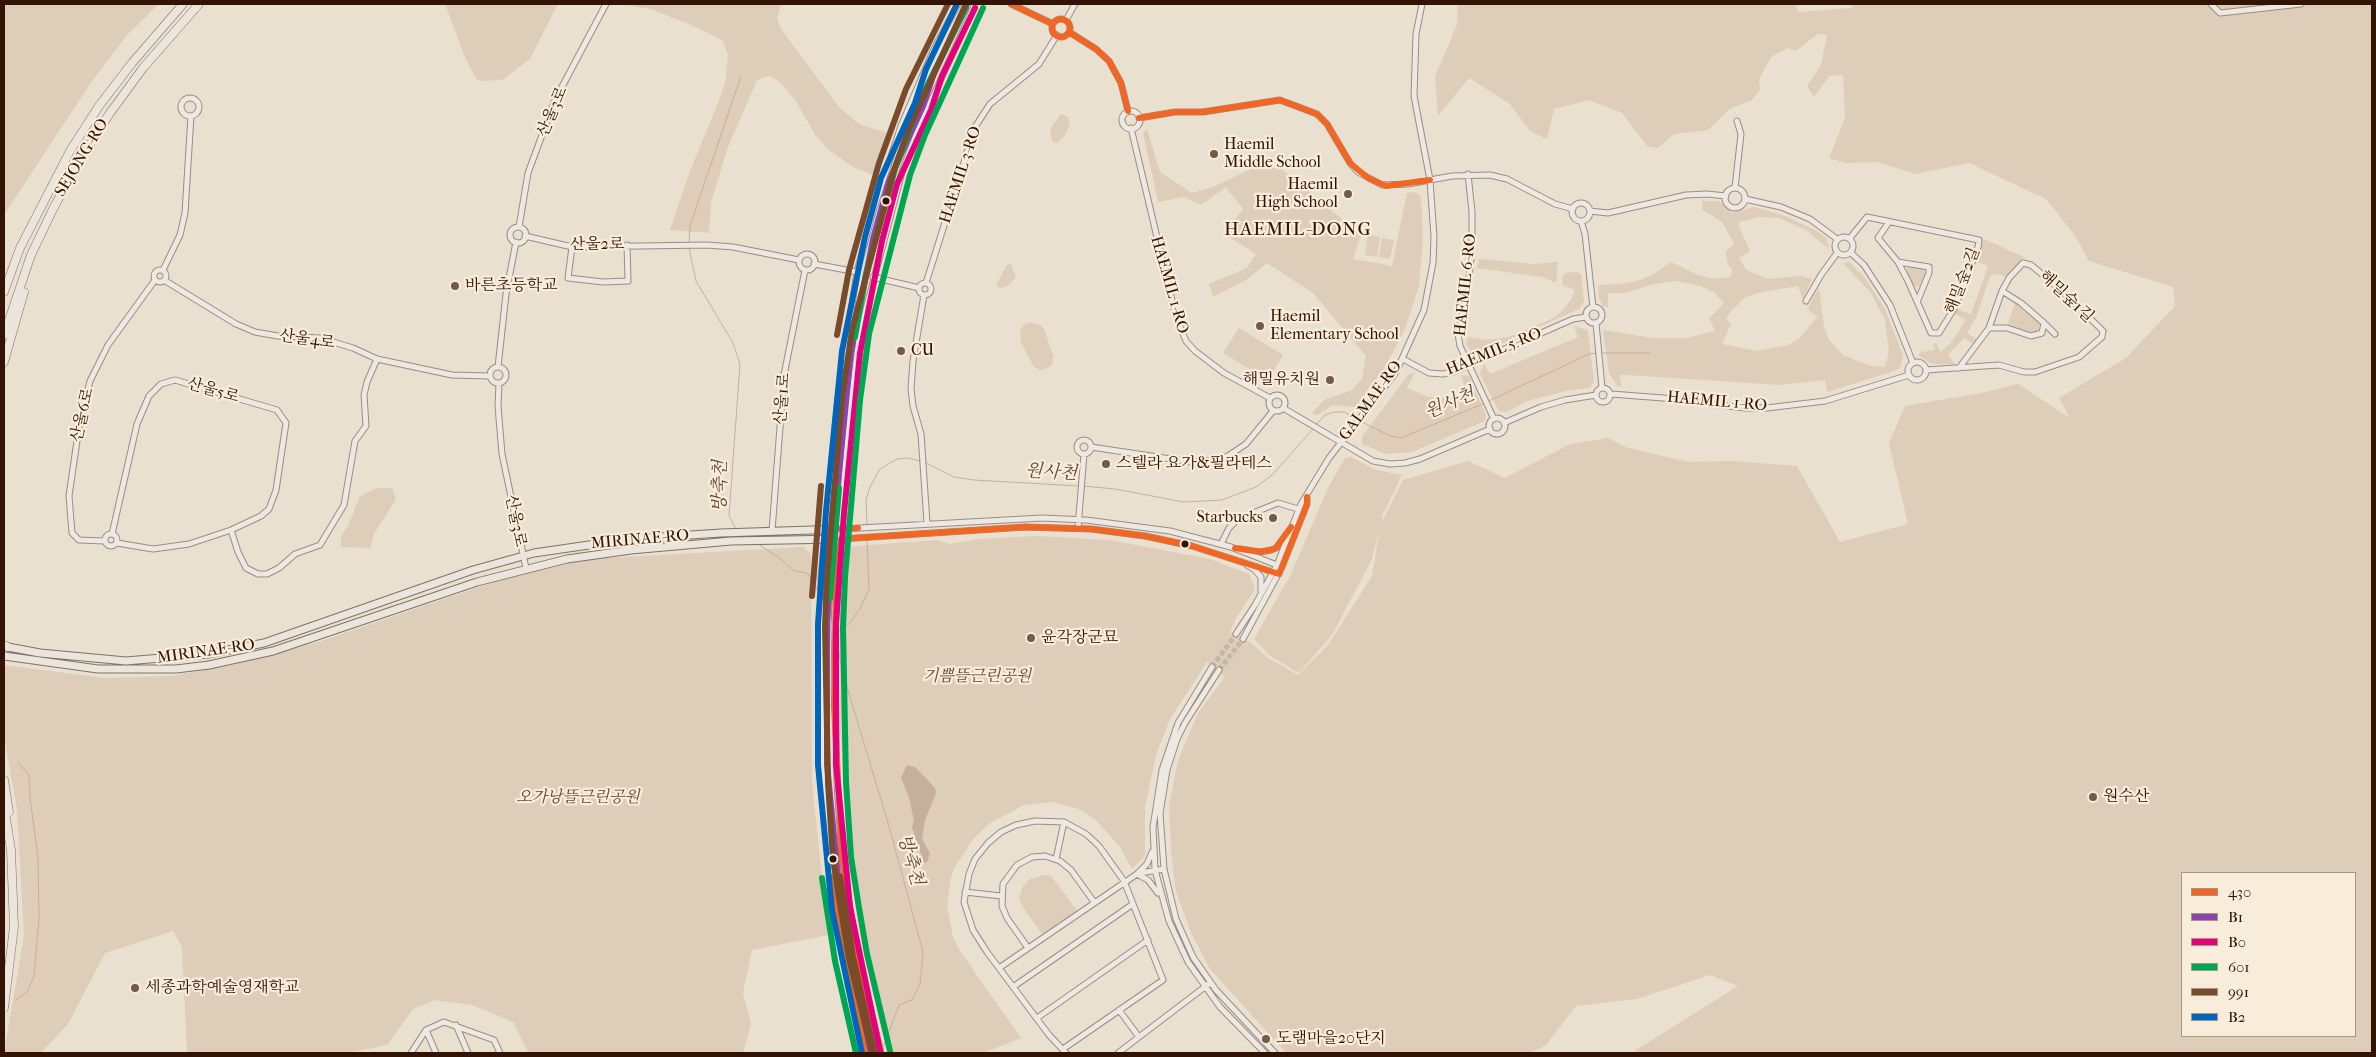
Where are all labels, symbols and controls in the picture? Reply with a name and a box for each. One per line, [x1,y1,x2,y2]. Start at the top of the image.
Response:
street label: 산울3로 [534,84,572,140]
street label: SEJONG-RO [51,116,113,200]
street label: HAEMIL 3-RO [936,124,986,226]
place label: Haemil Middle School [1224,135,1321,173]
marker: Haemil Middle School [1208,148,1220,160]
place label: Haemil High School [1255,175,1338,213]
marker: Haemil High School [1342,188,1354,200]
unlabelled marker [881,196,891,206]
district label: HAEMIL-DONG [1223,219,1373,241]
street label: HAEMIL 6-RO [1451,233,1481,337]
street label: HAEMIL 1-RO [1146,234,1192,336]
street label: 산울2로 [570,235,624,255]
street label: 해밀숲2길 [1941,245,1985,317]
street label: 해밀숲1길 [2035,267,2097,327]
place label: 바른초등학교 [465,276,558,296]
marker: 바른초등학교 [449,280,461,292]
place label: Haemil Elementary School [1270,307,1399,345]
marker: Haemil Elementary School [1254,320,1266,332]
street label: HAEMIL 5-RO [1443,324,1545,380]
street label: 산울4로 [278,327,336,353]
place label: CU [911,341,934,361]
marker: CU [895,345,907,357]
street label: GALMAE-RO [1336,357,1406,445]
place label: 해밀유치원 [1243,370,1320,390]
street label: 산울1로 [771,372,795,426]
street label: 산울5로 [185,374,241,408]
marker: 해밀유치원 [1324,374,1336,386]
water label: 원사천 [1422,384,1478,424]
street label: 산울6로 [67,386,99,444]
street label: HAEMIL 1-RO [1666,388,1768,416]
place label: 스텔라 요가&필라테스 [1116,454,1272,474]
marker: 스텔라 요가&필라테스 [1100,458,1112,470]
water label: 방축천 [710,460,732,512]
water label: 원사천 [1024,461,1078,485]
street label: 산울3로 [501,493,529,549]
place label: Starbucks [1196,508,1263,528]
marker: Starbucks [1267,512,1279,524]
street label: MIRINAE-RO [590,526,690,554]
unlabelled marker [1180,539,1190,549]
place label: 윤각장군묘 [1041,628,1118,648]
marker: 윤각장군묘 [1025,632,1037,644]
street label: MIRINAE-RO [156,636,256,668]
park label: 기쁨뜰근린공원 [923,667,1031,687]
place label: 원수산 [2103,787,2149,807]
park label: 오가낭뜰근린공원 [516,788,640,808]
marker: 원수산 [2087,791,2099,803]
water label: 방축천 [892,832,928,888]
unlabelled marker [828,854,838,864]
legend [2181,872,2356,1037]
text: 430 [2228,883,2251,901]
text: B1 [2228,908,2243,926]
text: B0 [2228,933,2246,951]
text: 601 [2228,958,2250,976]
place label: 세종과학예술영재학교 [145,978,300,998]
marker: 세종과학예술영재학교 [129,982,141,994]
text: 991 [2228,983,2249,1001]
text: B2 [2228,1008,2245,1026]
place label: 도램마을20단지 [1276,1029,1386,1049]
marker: 도램마을20단지 [1260,1033,1272,1045]

